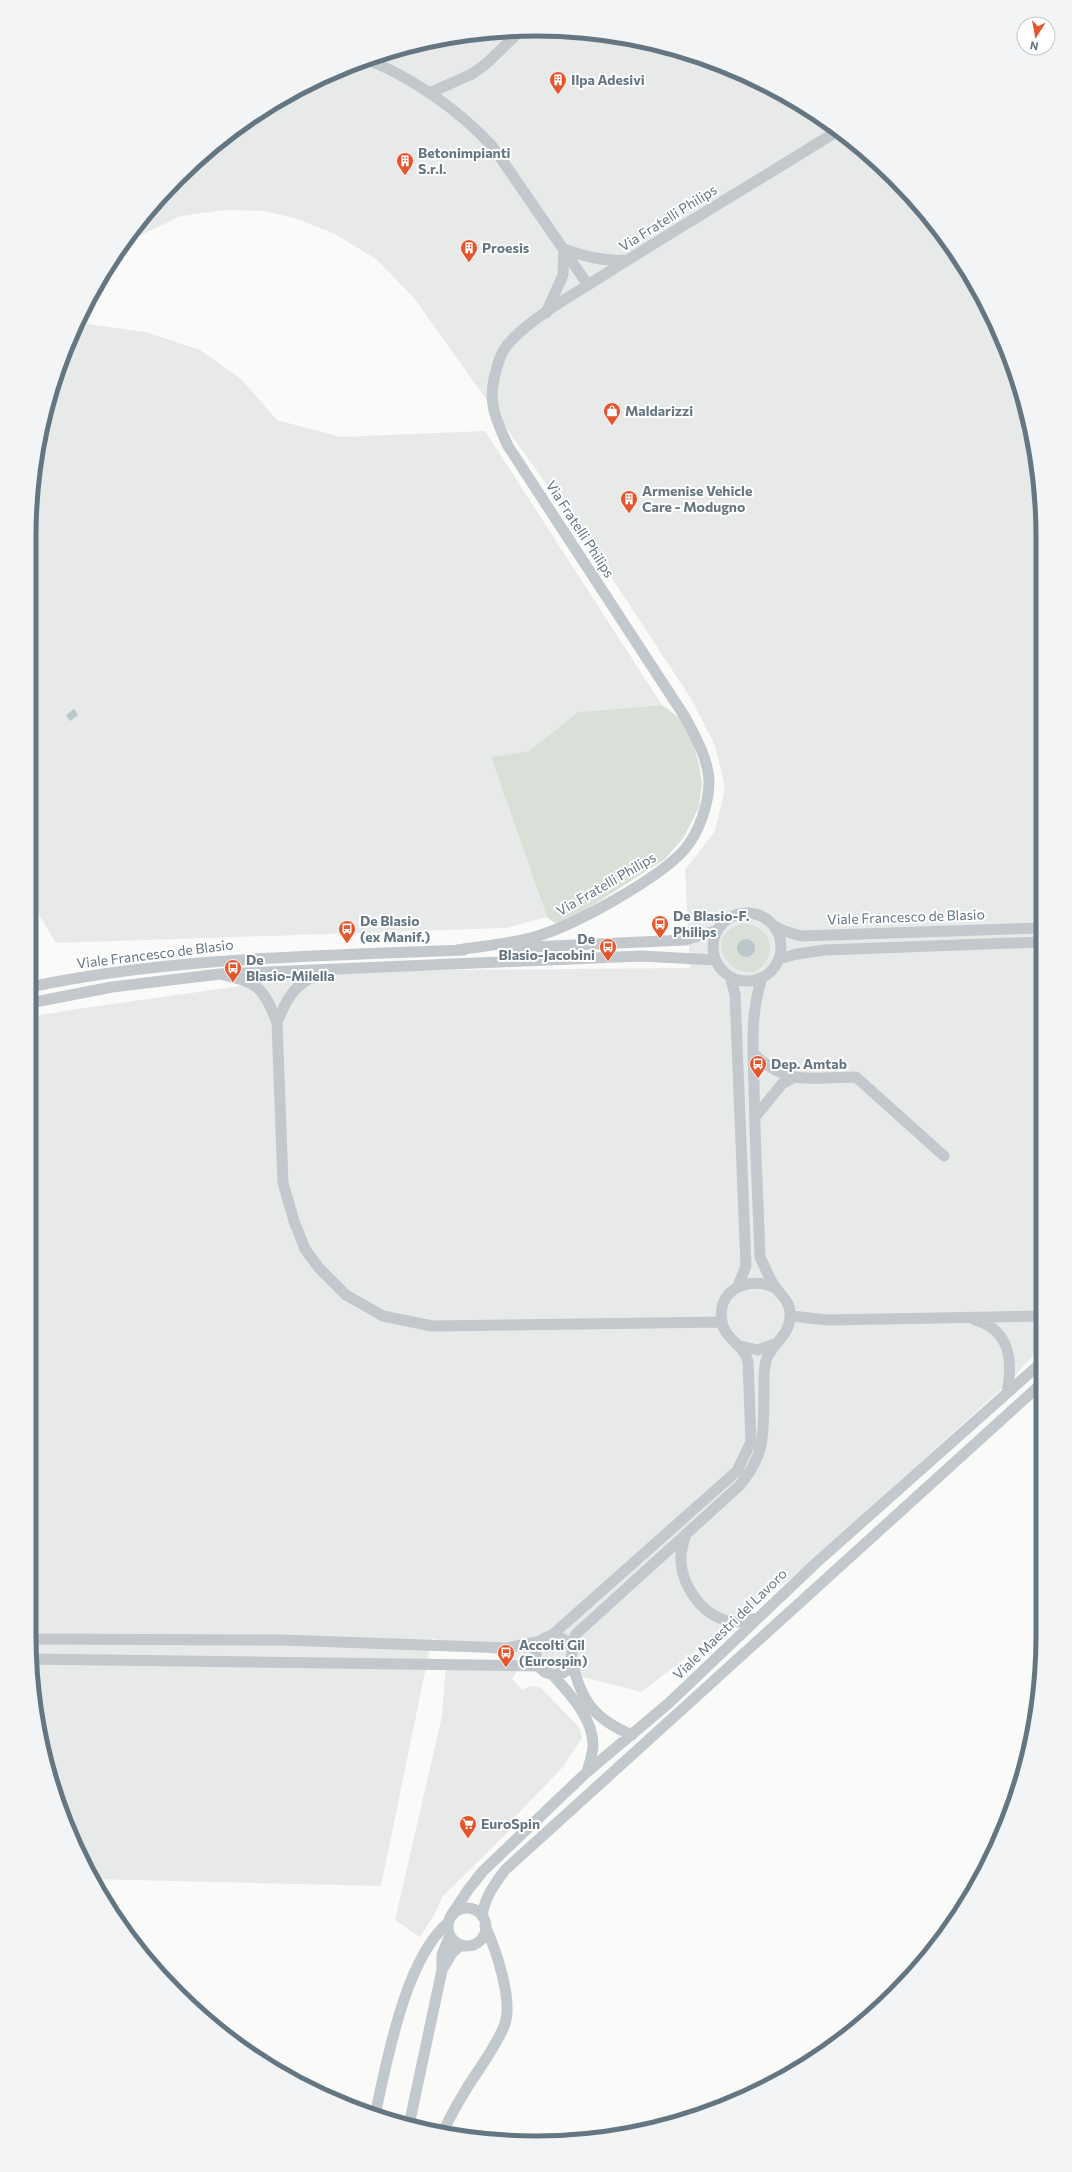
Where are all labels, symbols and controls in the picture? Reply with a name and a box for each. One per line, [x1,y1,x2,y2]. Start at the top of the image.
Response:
north arrow [1016,16,1056,56]
text: N [1029,39,1039,53]
building icon: Ilpa Adesivi [548,70,568,95]
place label: Ilpa Adesivi [571,71,645,88]
place label: Betonimpianti S.r.l. [418,144,511,177]
building icon: Betonimpianti S.r.l. [395,151,415,176]
street label: Via Fratelli Philips [616,181,720,255]
building icon: Proesis [459,238,479,263]
place label: Proesis [482,239,530,256]
shop icon: Maldarizzi [602,401,622,426]
place label: Maldarizzi [625,402,693,419]
street label: Via Fratelli Philips [543,477,618,580]
place label: Armenise Vehicle Care - Modugno [642,482,752,515]
building icon: Armenise Vehicle Care - Modugno [619,489,639,514]
street label: Via Fratelli Philips [553,848,659,919]
street label: Viale Francesco de Blasio [827,905,985,928]
place label: De Blasio-F. Philips [673,907,750,940]
place label: De Blasio (ex Manif.) [360,912,431,945]
bus stop icon: De Blasio-F. Philips [650,914,670,939]
bus stop icon: De Blasio (ex Manif.) [337,919,357,944]
place label: De Blasio-Jacobini [499,930,595,963]
street label: Viale Francesco de Blasio [76,935,234,972]
bus stop icon: De Blasio-Jacobini [598,937,618,962]
place label: De Blasio-Milella [246,951,335,984]
bus stop icon: De Blasio-Milella [223,958,243,983]
bus stop icon: Dep. Amtab [748,1054,768,1079]
place label: Dep. Amtab [771,1055,847,1072]
street label: Viale Maestri del Lavoro [669,1565,790,1683]
place label: Accolti Gil (Eurospin) [519,1636,588,1669]
bus stop icon: Accolti Gil (Eurospin) [496,1643,516,1668]
supermarket icon: EuroSpin [458,1814,478,1839]
place label: EuroSpin [481,1815,540,1832]

